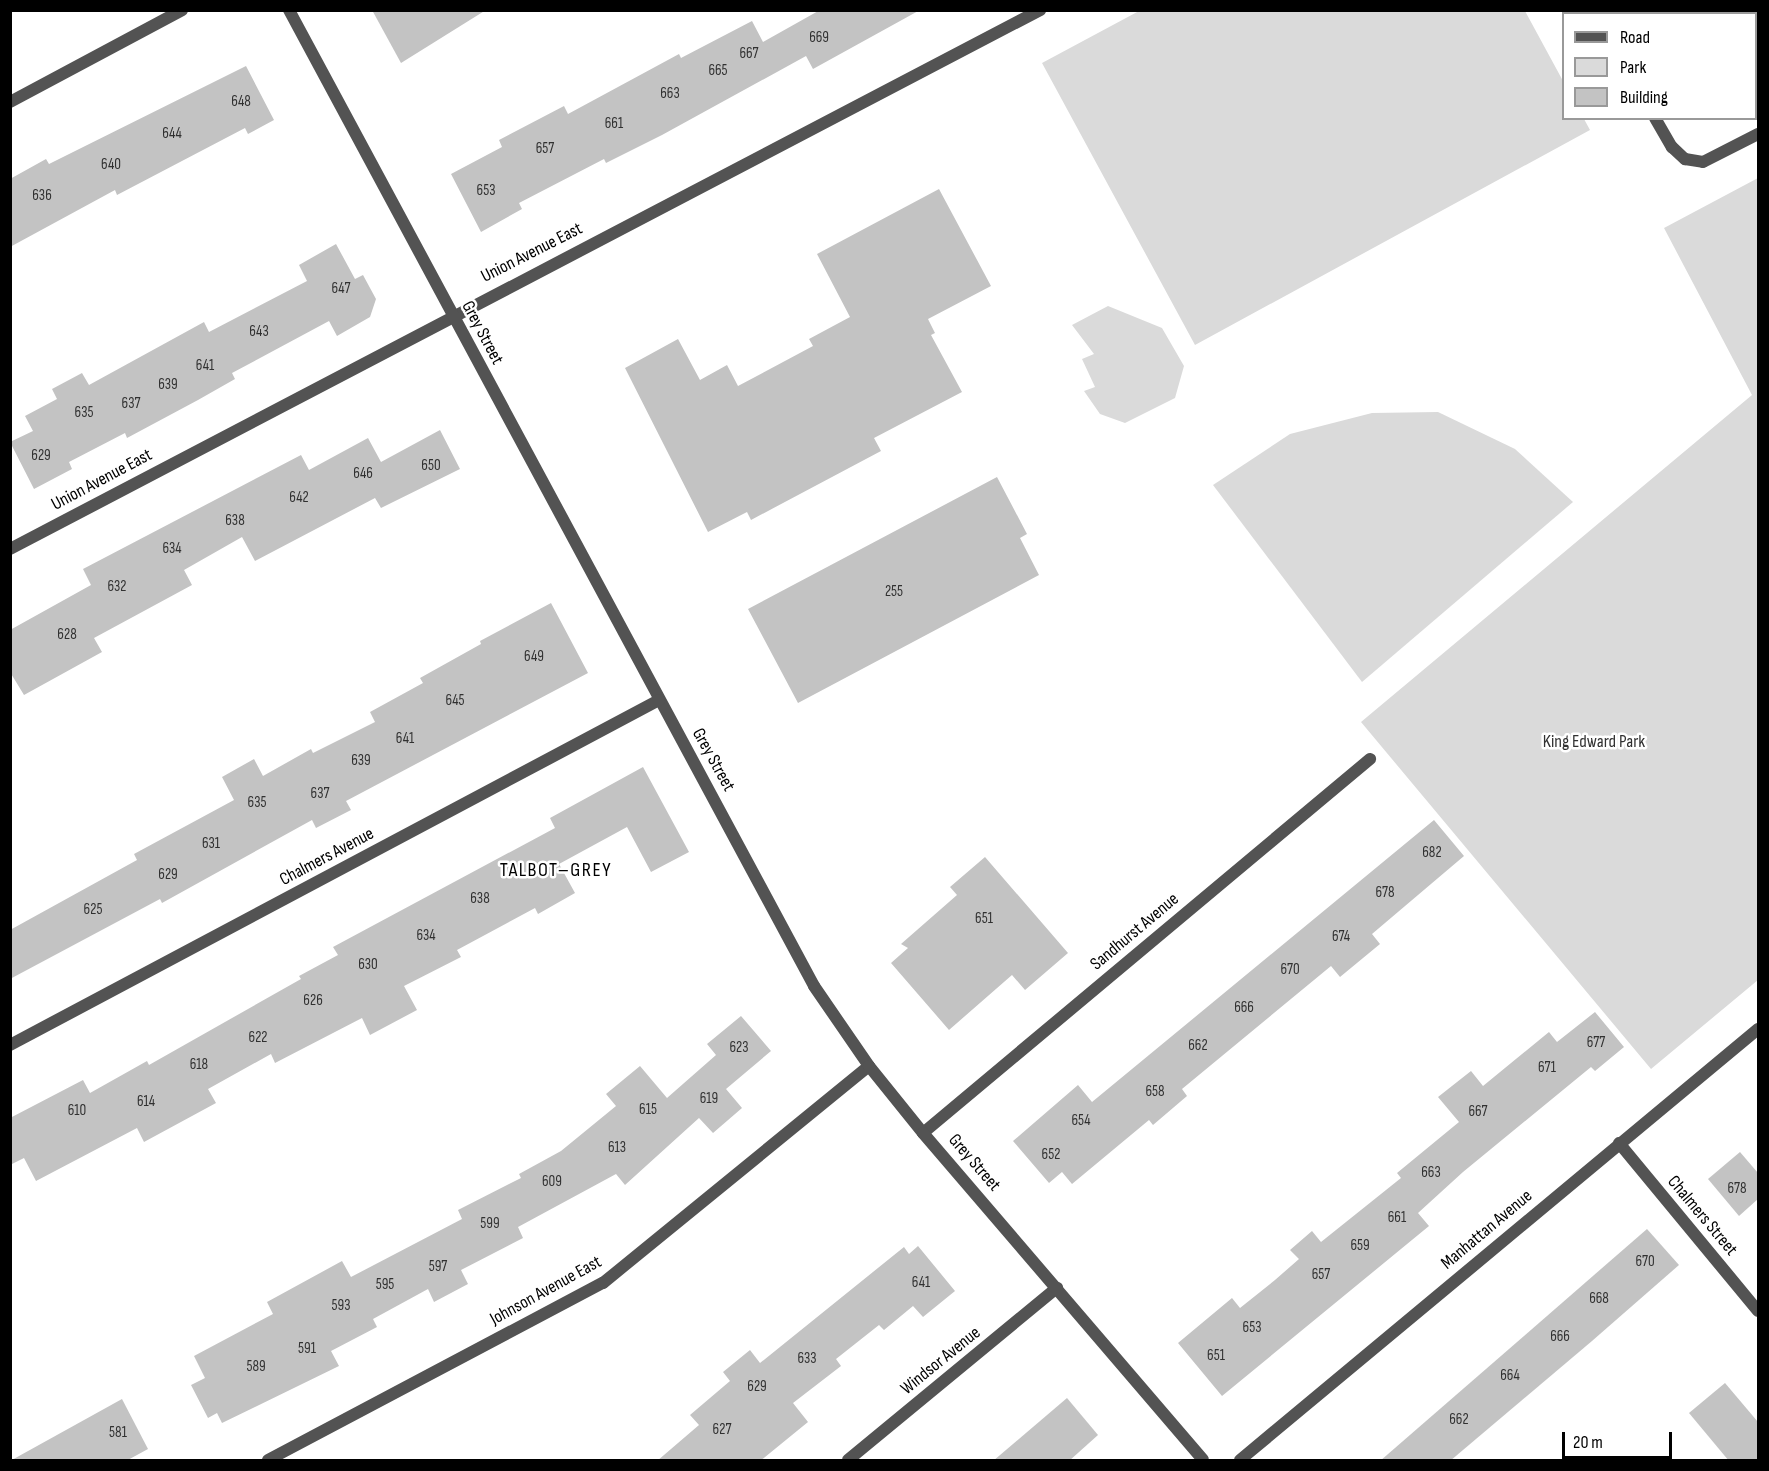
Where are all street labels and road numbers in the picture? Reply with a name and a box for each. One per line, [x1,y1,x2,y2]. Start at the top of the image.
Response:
street label: Union Avenue East [478,218,586,288]
street label: Grey Street [456,298,508,368]
street label: Union Avenue East [48,444,156,516]
street label: Grey Street [687,725,739,795]
street label: Chalmers Avenue [276,823,378,891]
street label: Sandhurst Avenue [1086,889,1184,975]
street label: Grey Street [943,1130,1005,1196]
street label: Chalmers Street [1662,1172,1742,1260]
street label: Manhattan Avenue [1437,1186,1537,1274]
street label: Johnson Avenue East [487,1252,605,1330]
street label: Windsor Avenue [897,1322,985,1400]

